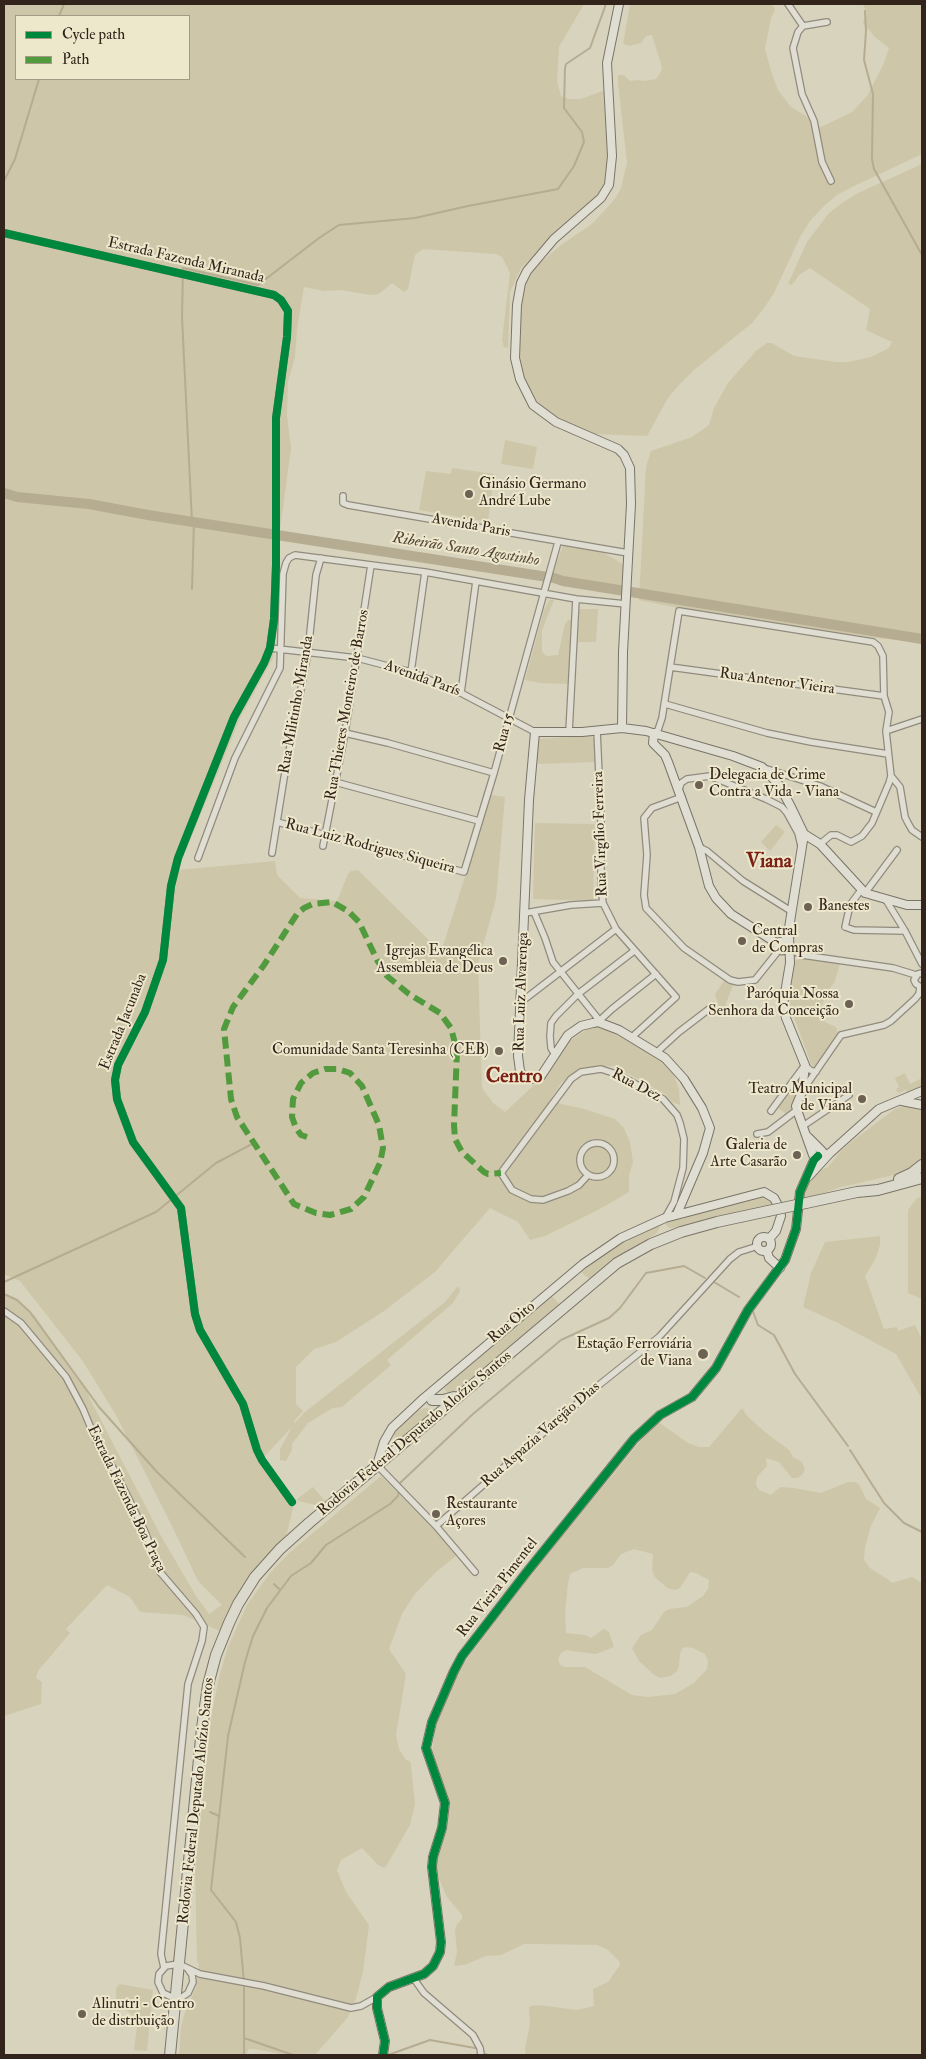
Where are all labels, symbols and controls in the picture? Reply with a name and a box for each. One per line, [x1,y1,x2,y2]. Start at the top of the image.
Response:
legend [15,15,190,80]
text: Cycle path [62,25,125,44]
text: Path [62,50,89,69]
street label: Estrada Fazenda Miranada [106,234,266,288]
place label: Ginásio Germano André Lube [479,476,586,511]
marker: Ginásio Germano André Lube [463,488,475,500]
street label: Avenida Paris [430,510,512,542]
water label: Ribeirão Santo Agostinho [391,529,541,571]
street label: Rua Thieres Monteiro de Barros [322,608,374,802]
street label: Rua Militinho Miranda [276,634,318,776]
street label: Avenida París [382,657,462,701]
street label: Rua Antenor Vieira [718,665,836,699]
street label: Rua 15 [491,712,519,754]
place label: Delegacia de Crime Contra a Vida - Viana [709,767,839,802]
street label: Rua Virgílio Ferreira [590,771,612,897]
marker: Delegacia de Crime Contra a Vida - Viana [693,779,705,791]
street label: Rua Luiz Rodrigues Siqueira [283,816,457,878]
district label: Viana [746,851,792,875]
place label: Banestes [818,898,869,916]
marker: Banestes [802,901,814,913]
place label: Central de Compras [752,923,823,958]
street label: Rua Luiz Alvarenga [511,932,533,1052]
marker: Central de Compras [736,935,748,947]
place label: Igrejas Evangélica Assembleia de Deus [377,943,493,978]
marker: Igrejas Evangélica Assembleia de Deus [497,955,509,967]
street label: Estrada Jacunaba [96,971,152,1073]
place label: Paróquia Nossa Senhora da Conceição [708,986,839,1021]
marker: Paróquia Nossa Senhora da Conceição [843,998,855,1010]
place label: Comunidade Santa Teresinha (CEB) [272,1042,489,1060]
marker: Comunidade Santa Teresinha (CEB) [493,1045,505,1057]
district label: Centro [486,1066,542,1090]
street label: Rua Dez [608,1066,664,1106]
place label: Teatro Municipal de Viana [748,1081,852,1116]
marker: Teatro Municipal de Viana [856,1093,868,1105]
place label: Galeria de Arte Casarão [710,1137,787,1172]
marker: Galeria de Arte Casarão [791,1149,803,1161]
street label: Rua Oito [485,1298,539,1348]
place label: Estação Ferroviária de Viana [577,1336,692,1371]
marker: Estação Ferroviária de Viana [696,1347,710,1361]
street label: Rodovia Federal Deputado Aloízio Santos [314,1348,516,1520]
street label: Rua Aspazia Varejão Dias [478,1379,604,1491]
street label: Estrada Fazenda Boa Praça [83,1423,169,1575]
place label: Restaurante Açores [446,1496,517,1531]
marker: Restaurante Açores [430,1508,442,1520]
street label: Rua Vieira Pimentel [454,1535,542,1641]
street label: Rodovia Federal Deputado Aloízio Santos [175,1677,219,1925]
place label: Alinutri - Centro de distrbuição [92,1996,194,2031]
marker: Alinutri - Centro de distrbuição [76,2008,88,2020]

